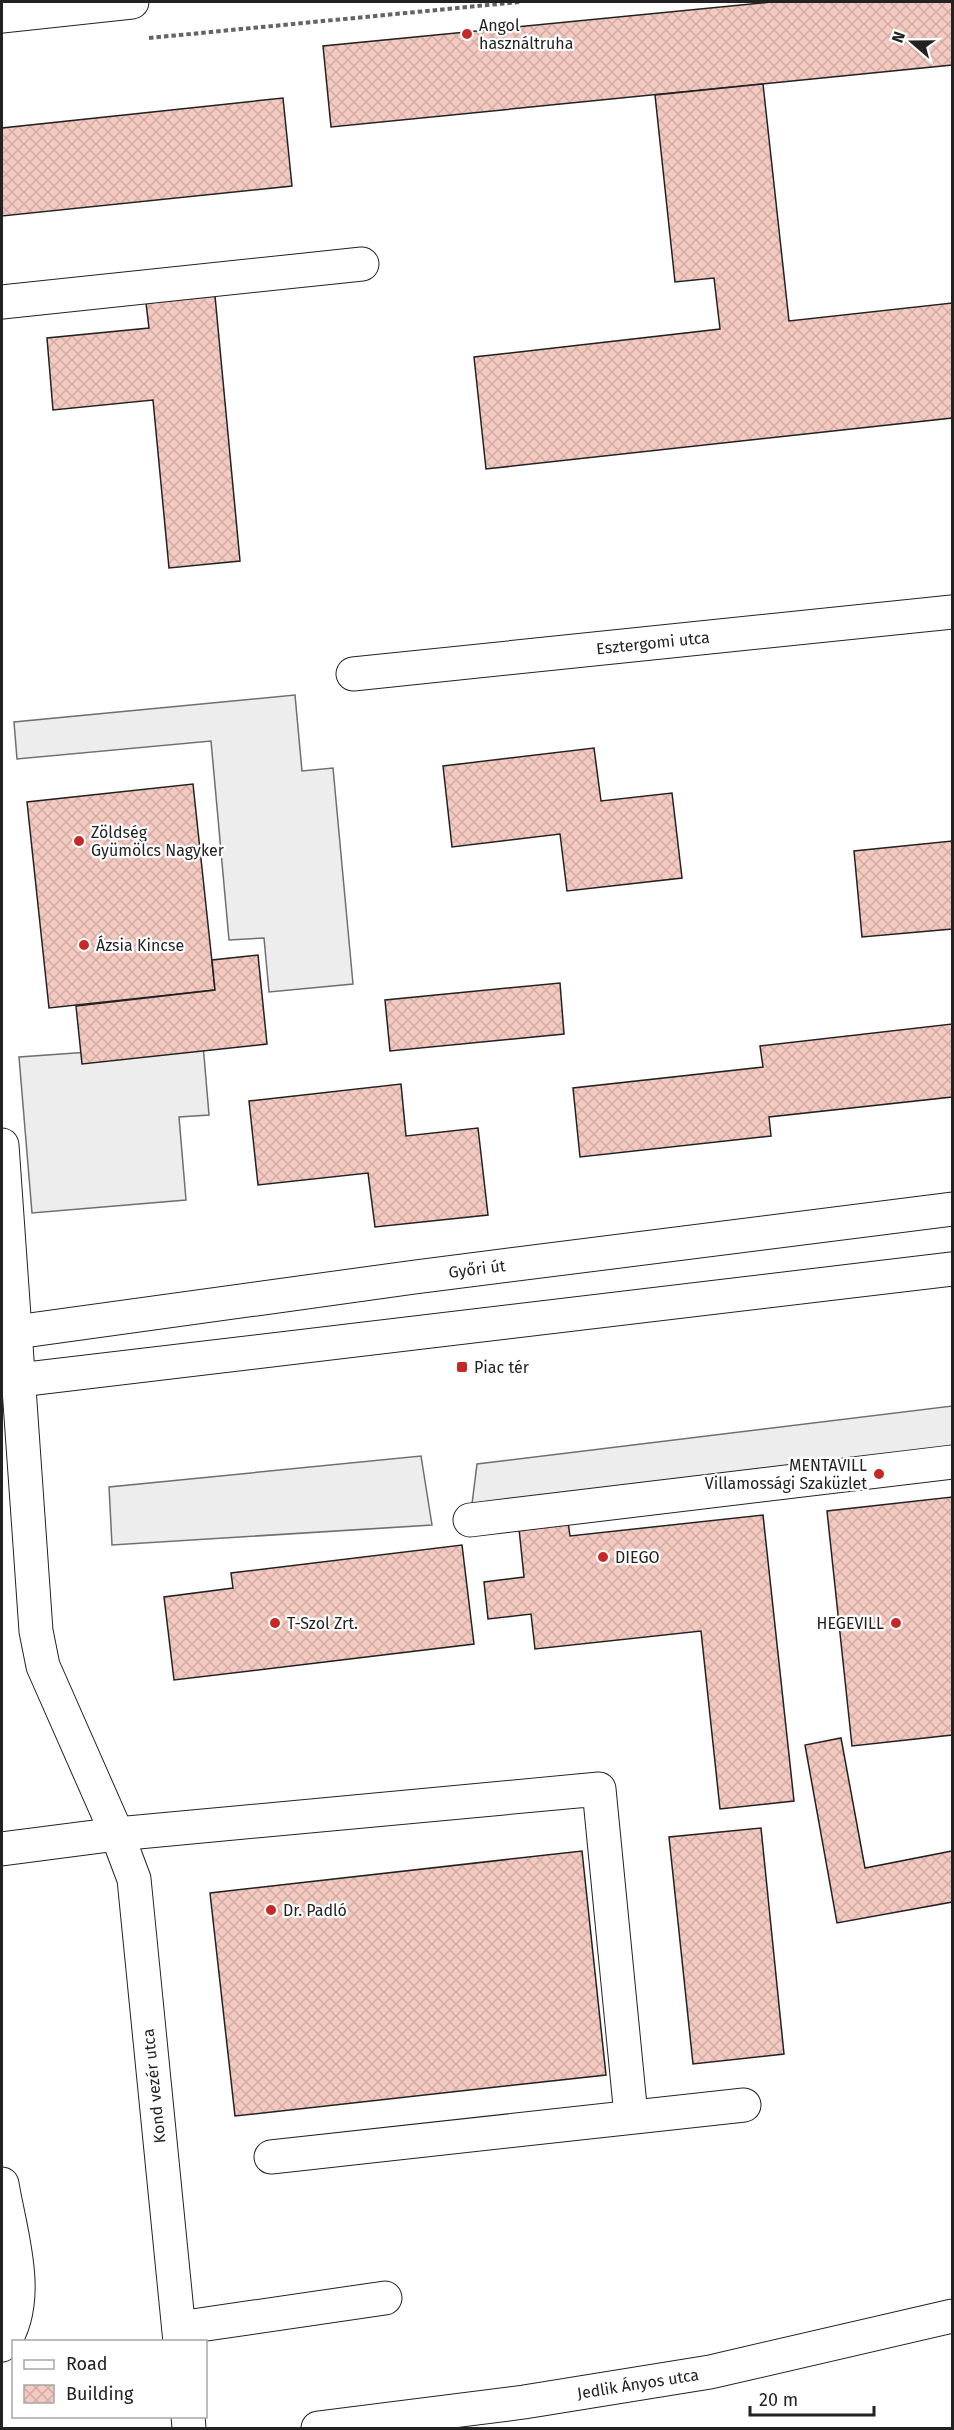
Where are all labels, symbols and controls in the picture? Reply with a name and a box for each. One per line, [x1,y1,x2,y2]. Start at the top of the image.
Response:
north arrow [882,12,942,72]
place label: Angol használtruha [479,16,573,53]
marker: Angol használtruha [460,27,474,41]
text: N [888,29,909,45]
street label: Esztergomi utca [595,628,711,658]
place label: Zöldség Gyümölcs Nagyker [91,823,225,860]
marker: Zöldség Gyümölcs Nagyker [72,834,86,848]
place label: Ázsia Kincse [96,935,184,955]
marker: Ázsia Kincse [77,938,91,952]
street label: Győri út [447,1256,507,1282]
place label: Piac tér [474,1358,530,1377]
marker: Piac tér [455,1360,469,1374]
place label: MENTAVILL Villamossági Szaküzlet [705,1456,867,1493]
marker: MENTAVILL Villamossági Szaküzlet [872,1467,886,1481]
place label: DIEGO [615,1548,660,1567]
marker: DIEGO [596,1550,610,1564]
place label: T-Szol Zrt. [287,1614,358,1633]
place label: HEGEVILL [817,1614,884,1633]
marker: T-Szol Zrt. [268,1616,282,1630]
marker: HEGEVILL [889,1616,903,1630]
place label: Dr. Padló [283,1901,347,1920]
marker: Dr. Padló [264,1903,278,1917]
street label: Kond vezér utca [139,2028,169,2144]
legend [12,2340,207,2418]
text: Road [66,2353,108,2375]
street label: Jedlik Ányos utca [576,2364,700,2403]
scale bar [750,2379,874,2417]
text: Building [66,2383,134,2405]
text: 20 m [759,2389,798,2411]

